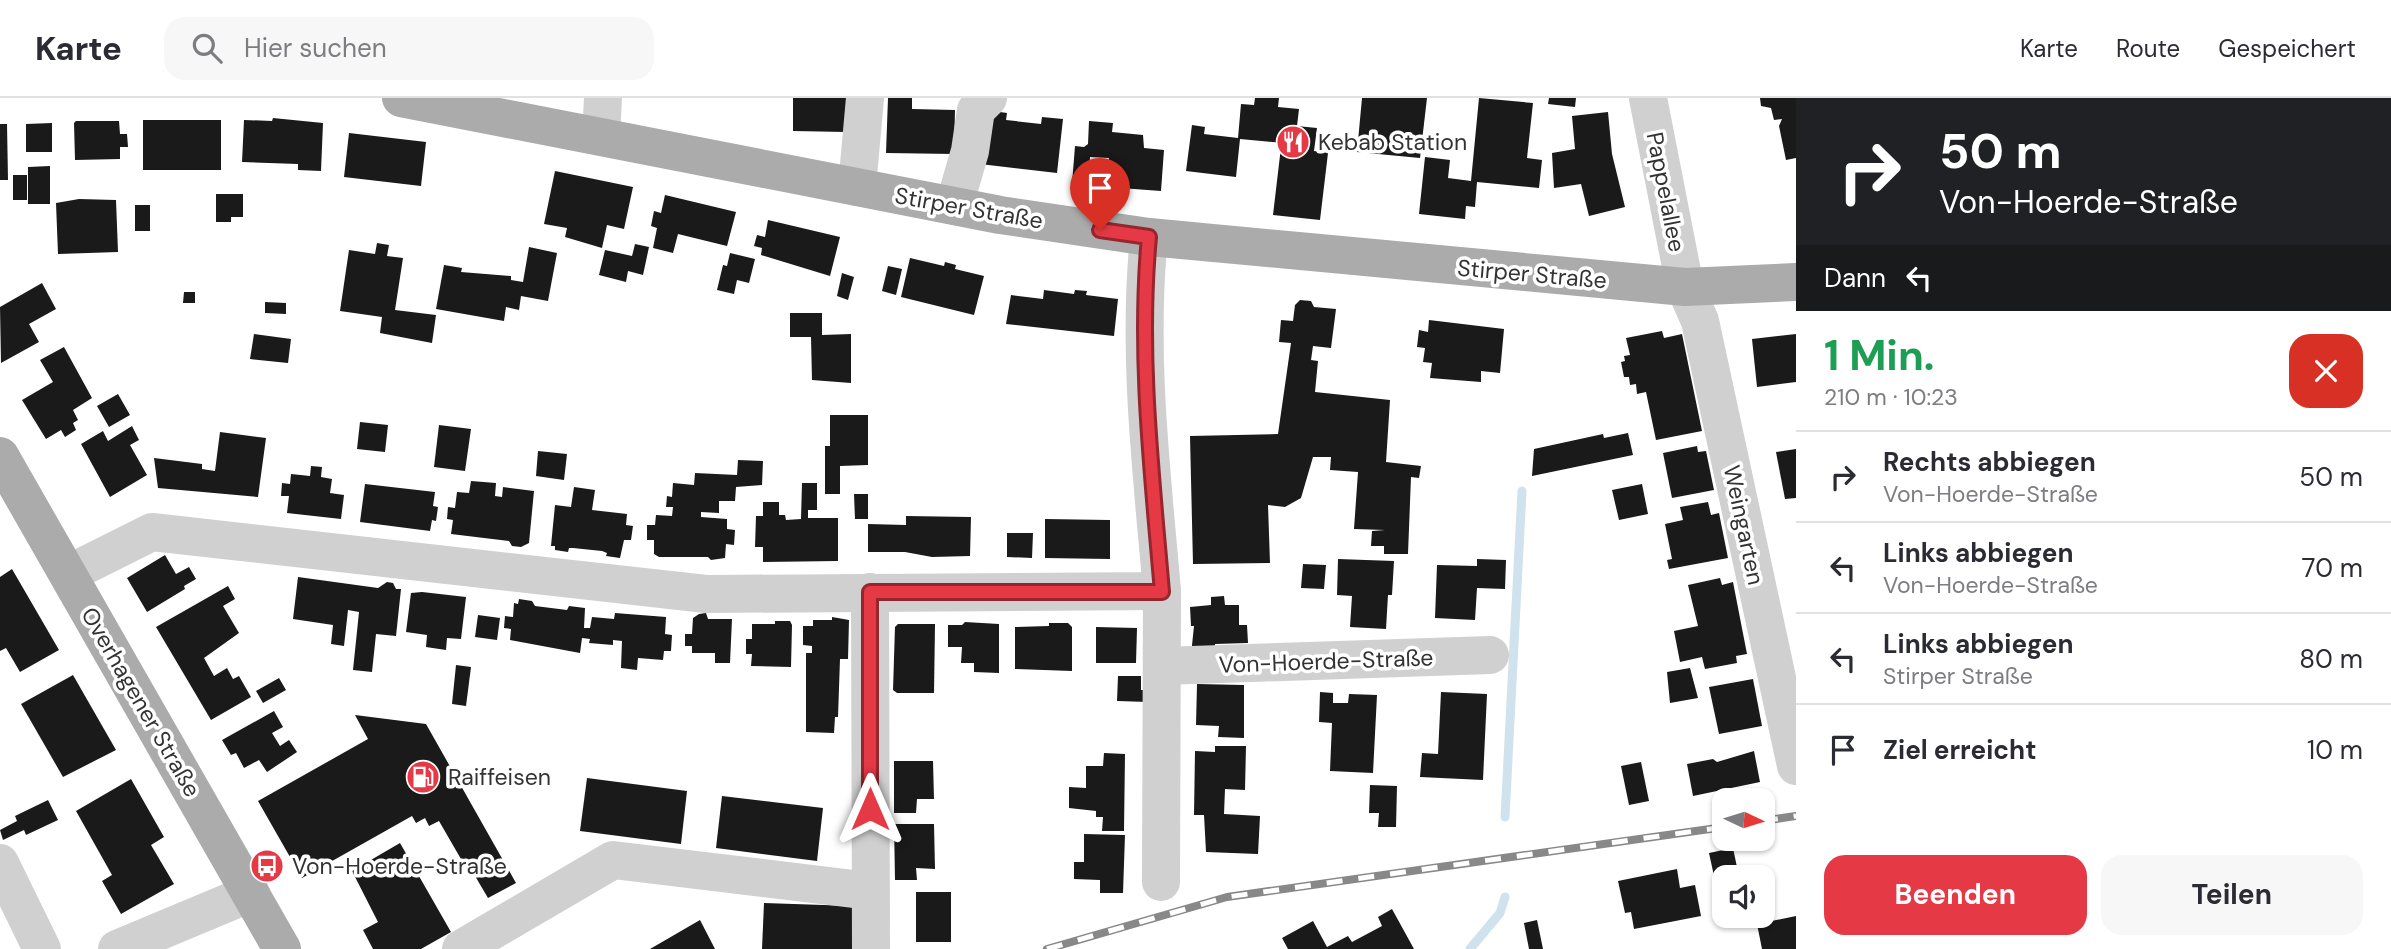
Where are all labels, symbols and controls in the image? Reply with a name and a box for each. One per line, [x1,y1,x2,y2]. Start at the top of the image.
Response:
search box [164,17,654,80]
text: Karte [35,27,122,70]
icon: search [188,29,226,67]
text: Hier suchen [244,31,387,65]
text: Karte [2020,33,2078,64]
text: Route [2116,33,2180,64]
text: Gespeichert [2218,33,2356,64]
text: 50 m [1939,119,2062,183]
restaurant icon: Kebab Station [1274,123,1312,161]
icon: right [1824,126,1915,217]
place label: Kebab Station [1318,127,1467,157]
street label: Pappelallee [1640,130,1692,254]
pin [1070,158,1130,230]
icon: arrive [1081,169,1119,207]
street label: Stirper Straße [893,180,1045,236]
text: Von-Hoerde-Straße [1939,181,2238,223]
street label: Stirper Straße [1456,253,1608,295]
icon: left [1900,259,1938,297]
text: Dann [1824,261,1886,295]
text: 1 Min. [1824,328,1934,383]
button: close [2289,334,2363,408]
text: 210 m · 10:23 [1824,382,1958,412]
text: Rechts abbiegen [1883,445,2096,479]
icon: right [1824,458,1862,496]
text: 50 m [2299,460,2363,494]
street label: Weingarten [1717,462,1771,588]
text: Von-Hoerde-Straße [1883,479,2098,509]
text: Links abbiegen [1883,536,2073,570]
icon: left [1824,549,1862,587]
text: 70 m [2302,551,2363,585]
text: Von-Hoerde-Straße [1883,570,2098,600]
street label: Overhagener Straße [74,602,208,802]
text: Links abbiegen [1883,627,2073,661]
icon: left [1824,640,1862,678]
street label: Von-Hoerde-Straße [1218,642,1434,680]
text: 80 m [2299,642,2363,676]
text: Stirper Straße [1883,661,2033,691]
icon: arrive [1824,731,1862,769]
text: Ziel erreicht [1883,733,2036,767]
text: 10 m [2307,733,2363,767]
fuel station icon: Raiffeisen [404,758,442,796]
place label: Raiffeisen [448,762,551,792]
position arrow [833,772,907,846]
north arrow [1712,788,1774,850]
map controls [1712,788,1775,928]
bus stop icon: Von-Hoerde-Straße [248,847,286,885]
place label: Von-Hoerde-Straße [292,851,507,881]
button: Beenden [1824,855,2087,935]
button: Teilen [2101,855,2363,935]
button: sound [1712,865,1775,928]

